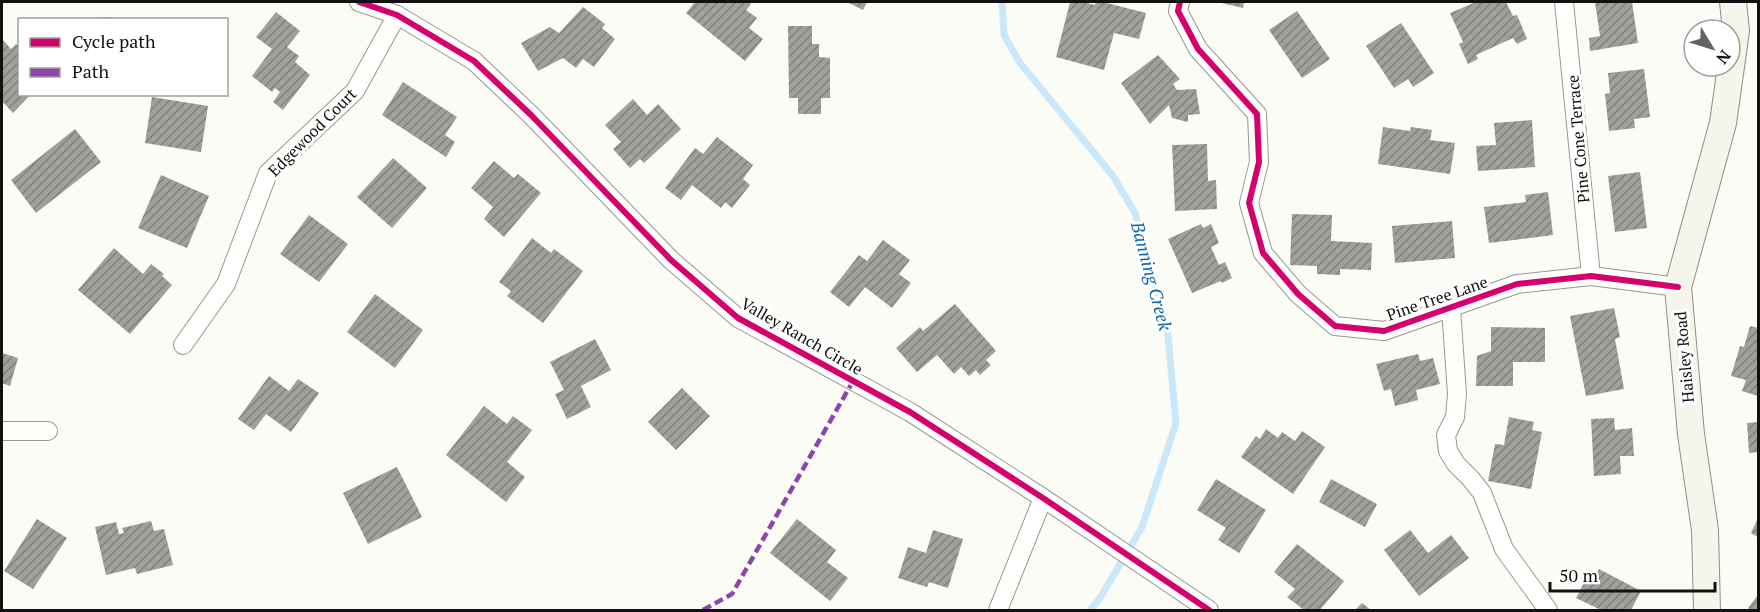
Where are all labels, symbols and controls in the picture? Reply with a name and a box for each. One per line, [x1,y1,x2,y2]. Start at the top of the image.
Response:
legend [18,18,228,96]
north arrow [1682,18,1742,78]
text: Cycle path [72,29,156,53]
text: N [1711,46,1736,69]
text: Path [72,59,109,83]
street label: Pine Cone Terrace [1561,74,1595,204]
street label: Edgewood Court [263,83,361,181]
water label: Banning Creek [1126,218,1178,333]
street label: Pine Tree Lane [1383,270,1491,326]
street label: Valley Ranch Circle [737,292,867,380]
street label: Haisley Road [1669,310,1699,404]
scale bar [1550,555,1715,593]
text: 50 m [1559,563,1599,587]

